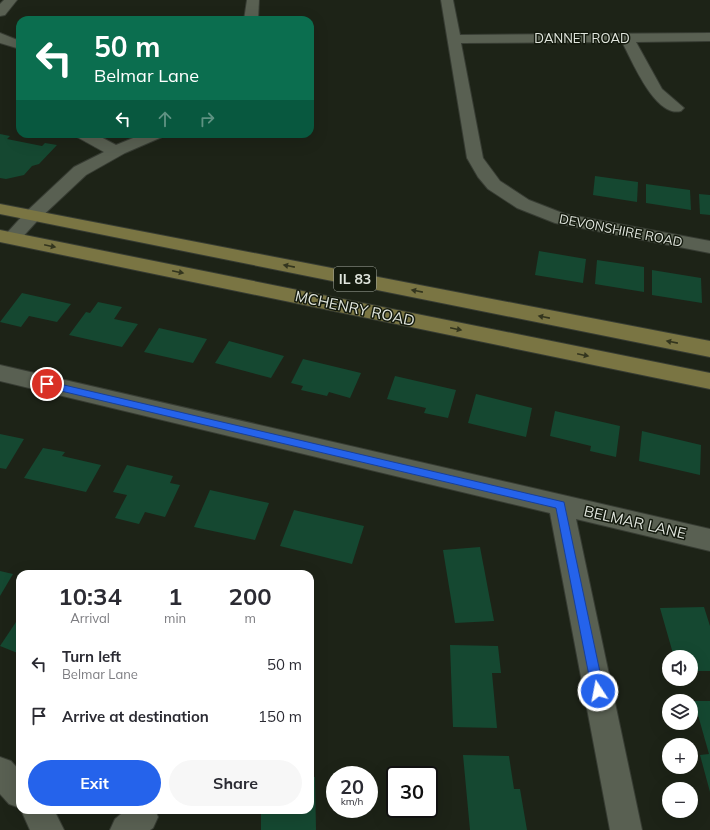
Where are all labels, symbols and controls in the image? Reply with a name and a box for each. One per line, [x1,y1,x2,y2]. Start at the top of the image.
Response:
text: 50 m [94,29,160,64]
street label: DANNET ROAD [534,30,630,46]
icon: left [28,32,80,84]
text: Belmar Lane [94,64,199,87]
icon: left [112,108,134,130]
icon: ahead [154,108,176,130]
icon: right [196,108,218,130]
street label: DEVONSHIRE ROAD [558,210,684,250]
one-way arrow [44,243,56,249]
one-way arrow [283,263,295,269]
road number: IL 83 [334,267,376,291]
one-way arrow [171,269,184,275]
street label: MCHENRY ROAD [293,286,417,330]
one-way arrow [411,288,423,294]
one-way arrow [538,313,550,319]
one-way arrow [450,326,462,332]
one-way arrow [666,338,678,344]
one-way arrow [577,352,589,358]
pin [30,367,64,401]
icon: arrive [36,373,58,395]
street label: BELMAR LANE [582,501,688,543]
text: 10:34 [58,581,122,611]
text: 1 [168,581,182,611]
text: 200 [229,581,272,611]
text: Arrival [70,610,110,626]
text: min [164,610,186,626]
text: m [244,610,256,626]
text: Turn left [62,647,121,666]
map controls [662,650,698,818]
button: sound [662,650,698,686]
icon: left [28,653,50,675]
text: 50 m [267,655,302,674]
text: Belmar Lane [62,666,138,682]
position arrow [577,670,619,712]
button: layers [662,694,698,730]
icon: arrive [28,705,50,727]
text: Arrive at destination [62,707,209,726]
text: 150 m [258,707,302,726]
button: + [662,738,698,774]
button: Exit [28,760,161,806]
button: Share [169,760,302,806]
speed limit sign: 30 [386,766,438,818]
text: 20 [340,774,364,799]
button: − [662,782,698,818]
text: km/h [341,795,363,808]

